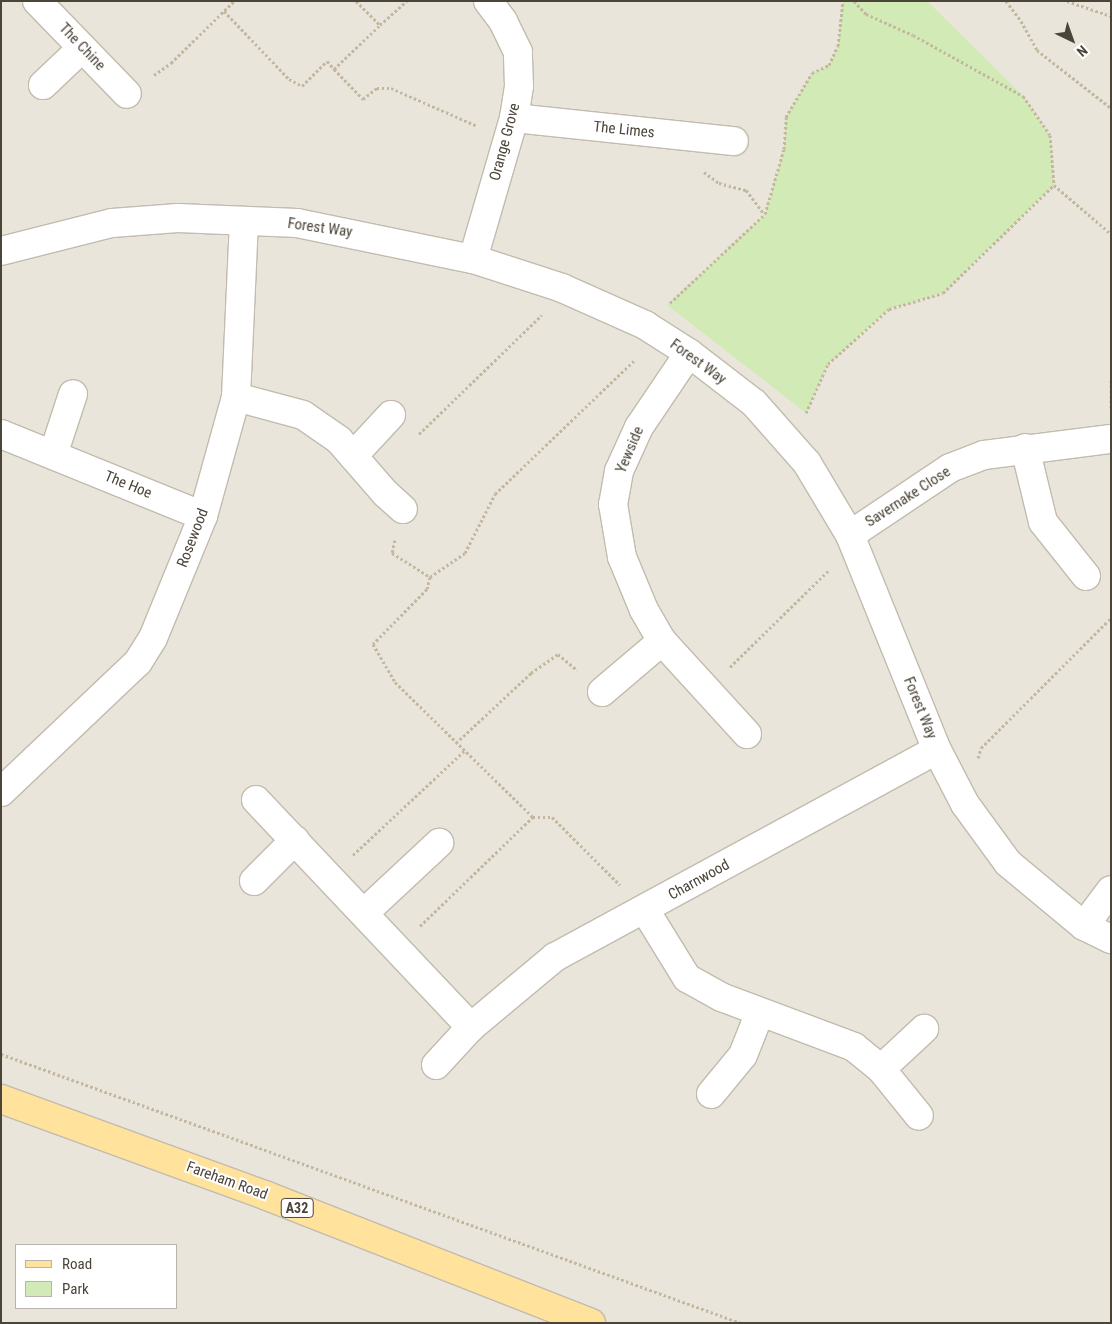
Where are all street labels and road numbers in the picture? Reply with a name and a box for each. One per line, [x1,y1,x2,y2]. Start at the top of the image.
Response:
street label: The Chine [55,20,109,74]
street label: Orange Grove [486,101,524,183]
street label: The Limes [593,118,655,142]
street label: Forest Way [286,215,354,241]
street label: Forest Way [666,336,730,388]
street label: Yewside [612,424,648,476]
street label: Savernake Close [862,463,954,531]
street label: The Hoe [102,467,154,503]
street label: Rosewood [174,506,212,570]
street label: Forest Way [899,674,941,742]
street label: Charnwood [665,856,733,904]
street label: Fareham Road [184,1158,270,1204]
road number: A32 [280,1196,314,1220]

